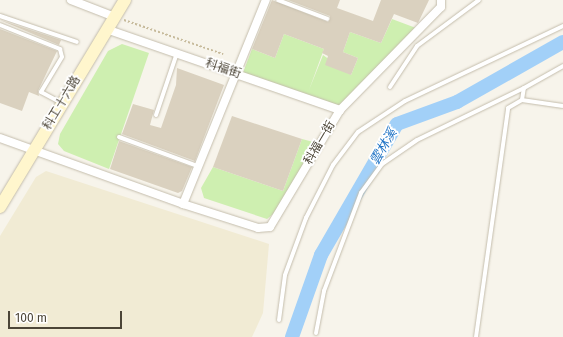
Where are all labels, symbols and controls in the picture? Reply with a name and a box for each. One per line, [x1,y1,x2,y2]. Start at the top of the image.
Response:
street label: 科福街 [204,56,242,82]
street label: 科工十六路 [40,74,84,132]
street label: 科福一街 [301,119,339,167]
water label: 雲林溪 [367,126,401,168]
scale bar [10,303,124,329]
text: 100 m [15,311,47,325]

